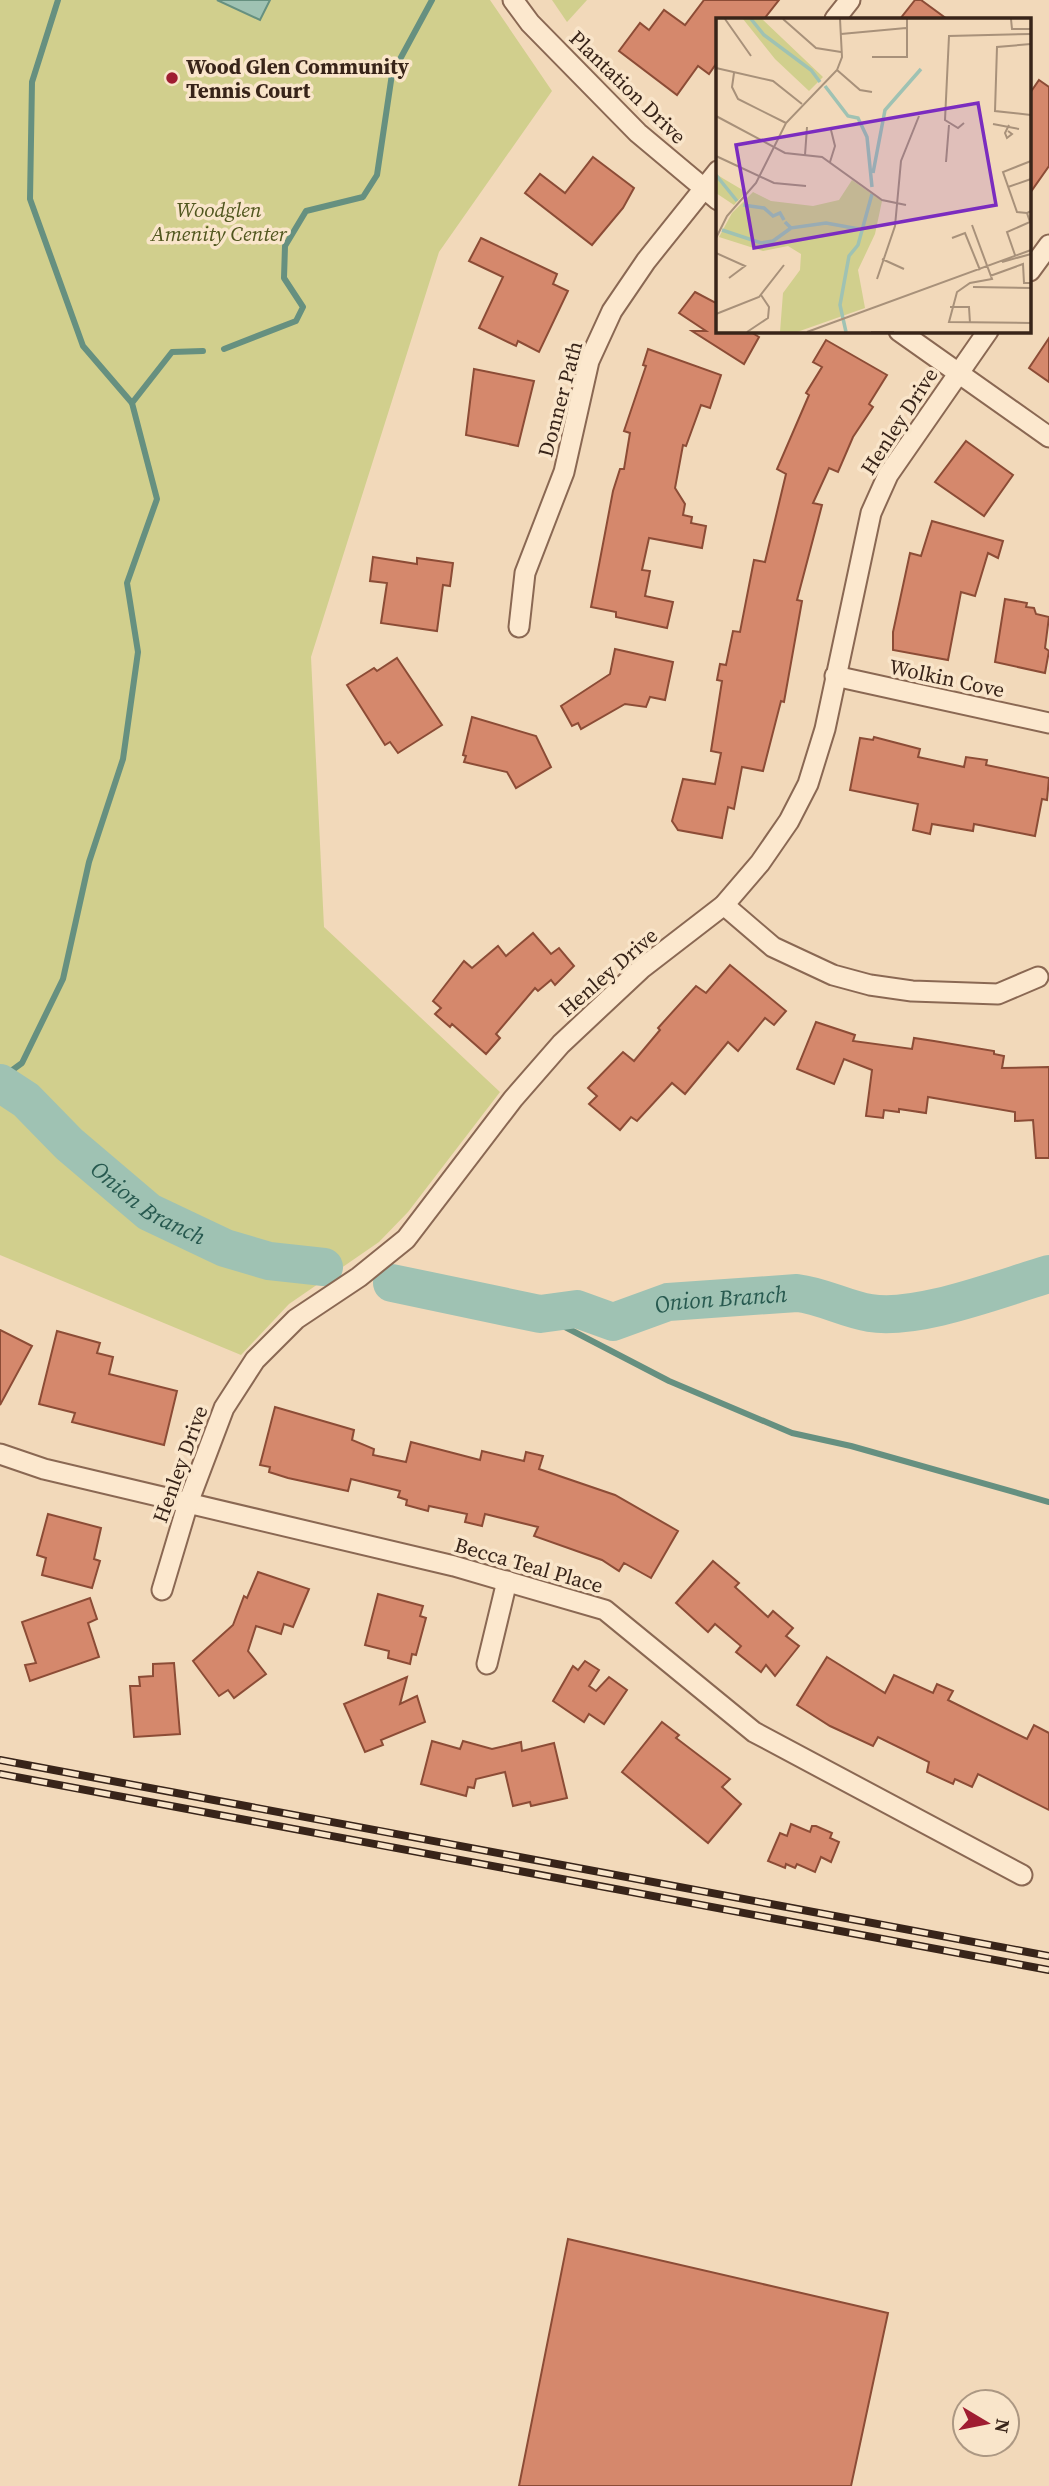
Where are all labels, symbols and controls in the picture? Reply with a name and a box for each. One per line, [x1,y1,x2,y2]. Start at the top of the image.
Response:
inset map [716,18,1032,332]
street label: Plantation Drive [563,24,693,150]
place label: Wood Glen Community Tennis Court [186,52,410,105]
marker: Wood Glen Community Tennis Court [164,70,180,86]
park label: Woodglen Amenity Center [150,195,288,248]
street label: Donner Path [531,338,589,460]
street label: Henley Drive [853,362,945,480]
street label: Wolkin Cove [887,652,1007,704]
street label: Henley Drive [552,921,664,1023]
water label: Onion Branch [84,1153,211,1253]
water label: Onion Branch [650,1278,788,1322]
street label: Henley Drive [145,1401,215,1527]
street label: Becca Teal Place [451,1530,607,1600]
north arrow [951,2388,1021,2458]
text: N [989,2417,1017,2435]

